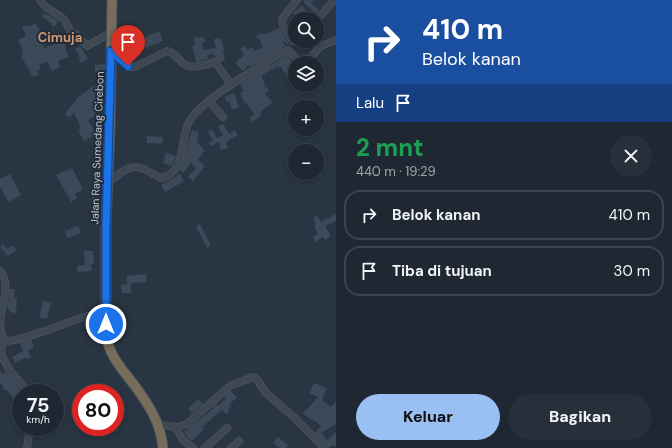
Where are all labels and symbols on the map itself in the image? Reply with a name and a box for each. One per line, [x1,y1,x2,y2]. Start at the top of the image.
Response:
pin [111,25,145,66]
district label: Cimuja [38,29,82,46]
street label: Jalan Raya Sumedang Cirebon [87,71,107,225]
position arrow [85,303,127,345]
speed limit sign: 80 [72,384,124,436]

